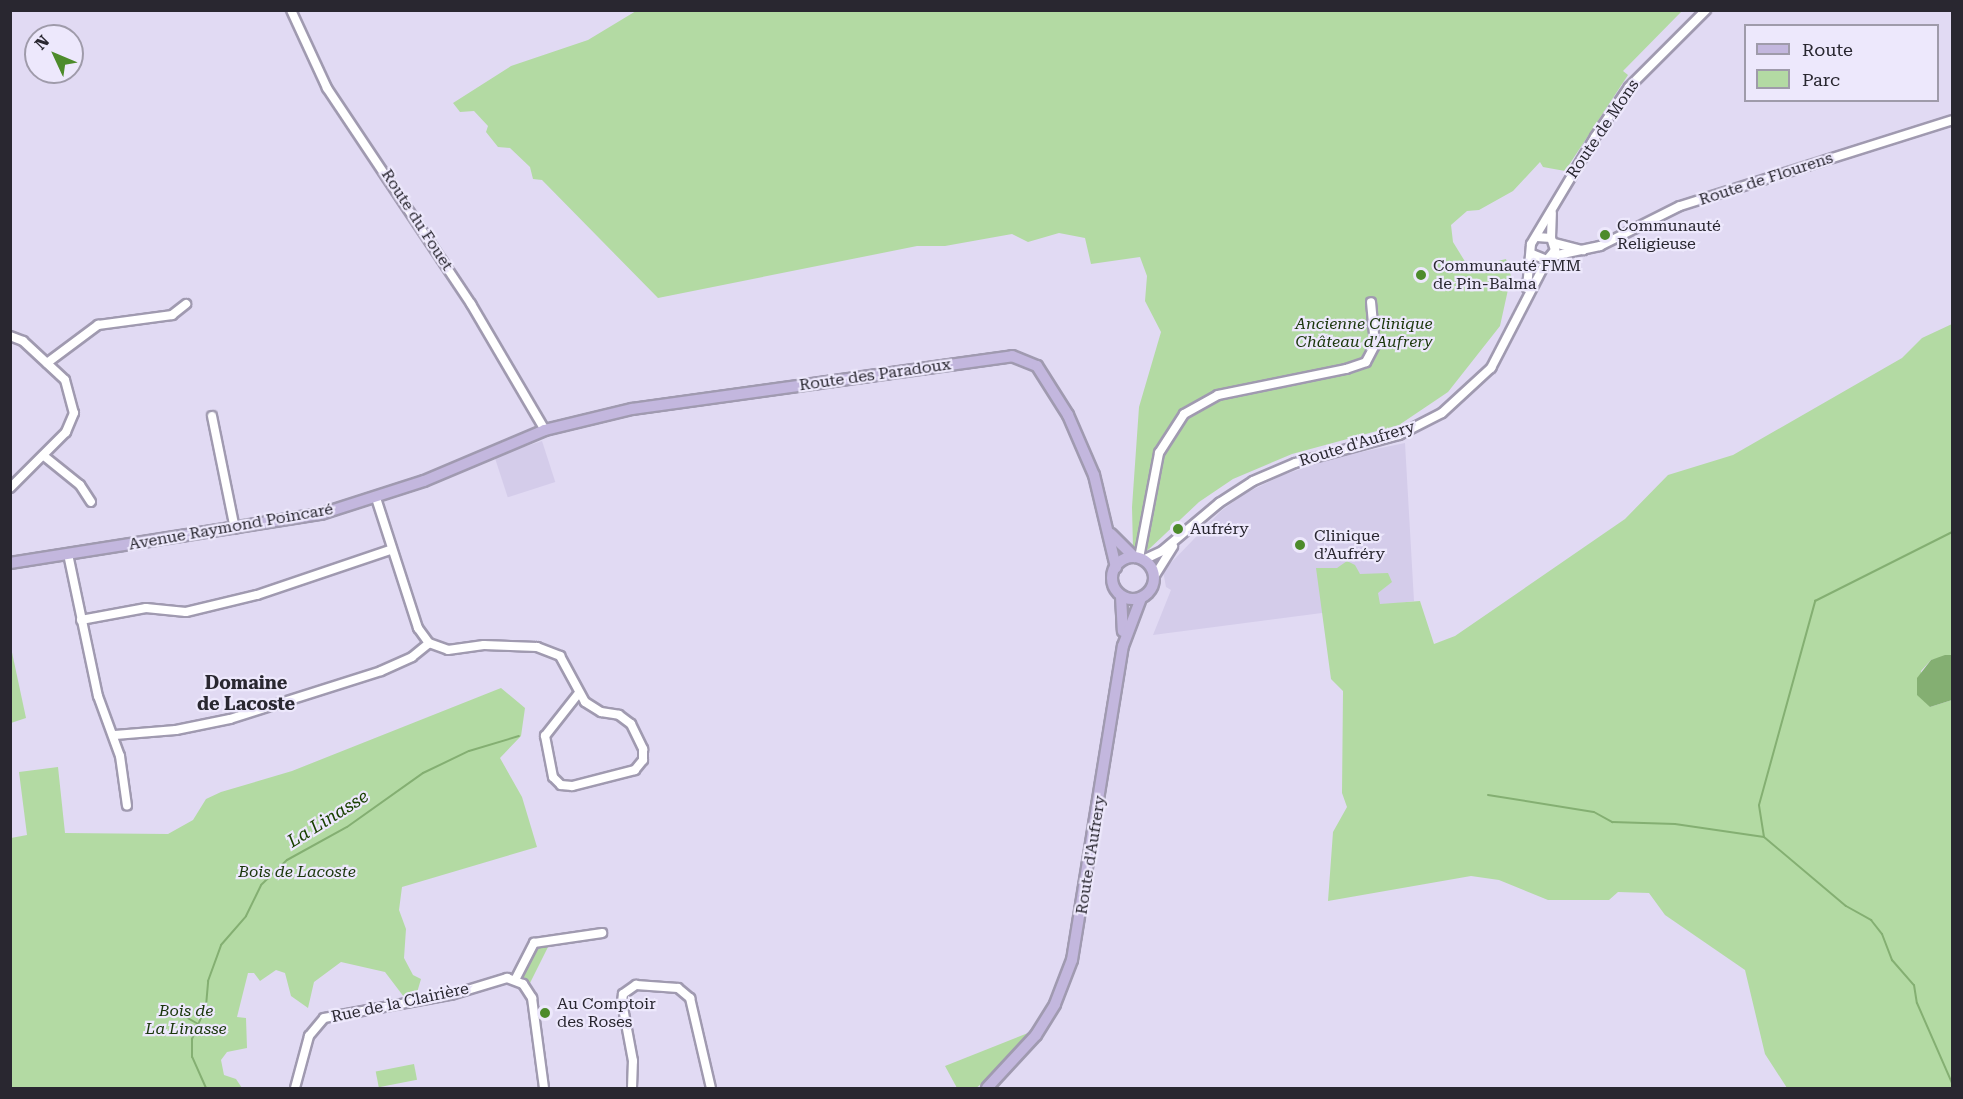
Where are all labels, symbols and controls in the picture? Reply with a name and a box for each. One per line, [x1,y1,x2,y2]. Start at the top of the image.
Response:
north arrow [24,24,84,84]
legend [1744,24,1939,102]
text: N [31,32,53,54]
text: Route [1802,39,1853,60]
text: Parc [1802,69,1840,90]
street label: Route de Mons [1563,76,1643,182]
street label: Route de Flourens [1697,148,1835,210]
street label: Route du Fouet [377,166,457,274]
place label: Communauté Religieuse [1617,216,1721,254]
marker: Communauté Religieuse [1598,228,1612,242]
place label: Communauté FMM de Pin-Balma [1433,256,1581,294]
marker: Communauté FMM de Pin-Balma [1414,268,1428,282]
park label: Ancienne Clinique Château d'Aufrery [1295,314,1433,352]
street label: Route des Paradoux [798,355,952,395]
street label: Route d'Aufrery [1297,417,1417,471]
street label: Avenue Raymond Poincaré [127,500,335,554]
place label: Aufréry [1190,519,1249,539]
marker: Aufréry [1171,522,1185,536]
place label: Clinique d’Aufréry [1314,526,1385,564]
marker: Clinique d’Aufréry [1291,536,1309,554]
district label: Domaine de Lacoste [197,673,295,716]
water label: La Linasse [283,786,373,852]
street label: Route d'Aufrery [1072,794,1110,916]
park label: Bois de Lacoste [238,862,356,882]
street label: Rue de la Clairière [329,979,471,1027]
place label: Au Comptoir des Roses [557,994,656,1032]
park label: Bois de La Linasse [145,1001,227,1039]
marker: Au Comptoir des Roses [538,1006,552,1020]

